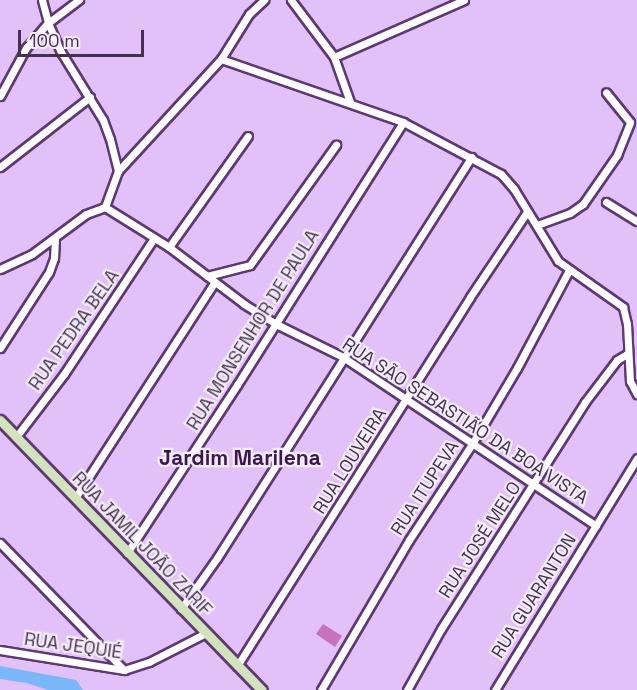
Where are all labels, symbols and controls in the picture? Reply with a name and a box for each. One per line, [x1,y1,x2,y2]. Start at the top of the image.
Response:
scale bar [21,18,147,56]
text: 100 m [29,29,80,52]
street label: RUA MONSENHOR DE PAULA [182,226,324,434]
street label: RUA PEDRA BELA [24,265,124,395]
street label: RUA SÃO SEBASTIÃO DA BOA VISTA [338,333,592,509]
street label: RUA LOUVEIRA [309,404,391,518]
street label: RUA ITUPEVA [386,437,464,539]
district label: Jardim Marilena [159,445,321,471]
street label: RUA JAMIL JOÃO ZARIF [67,467,217,621]
street label: RUA JOSÉ MELO [434,478,526,602]
street label: RUA GUARANTON [487,530,581,662]
street label: RUA JEQUIÉ [23,628,123,664]

